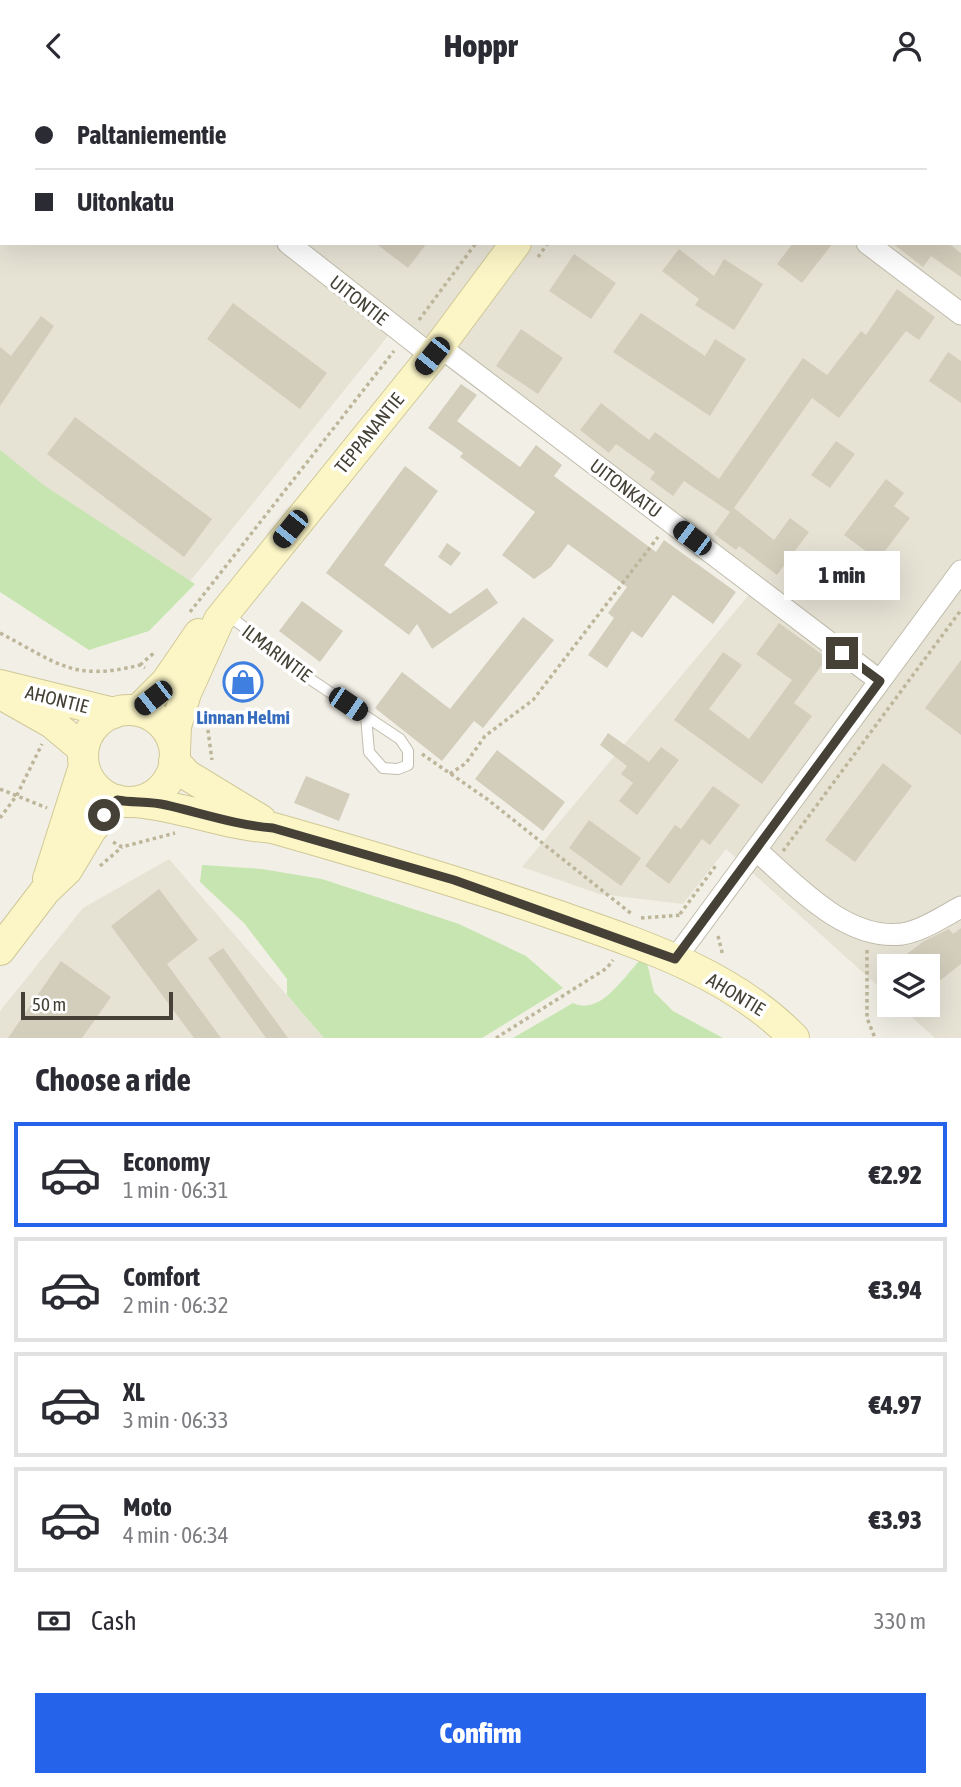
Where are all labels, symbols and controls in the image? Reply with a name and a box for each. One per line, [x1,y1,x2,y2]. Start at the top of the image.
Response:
icon: back [35,27,73,65]
text: Hoppr [444,27,517,64]
icon: person [888,27,926,65]
text: Paltaniementie [77,120,227,150]
text: Uitonkatu [77,187,174,217]
street label: UITONTIE [326,271,392,329]
car [411,333,454,379]
street label: TEPPANANTIE [330,389,408,477]
street label: UITONKATU [586,454,666,522]
car [269,506,312,552]
car [669,517,716,559]
callout: 1 min [784,552,900,601]
text: 1 min [819,562,865,588]
street label: ILMARINTIE [238,620,316,686]
route end [826,637,858,669]
shop icon: Linnan Helmi [222,661,264,703]
car [130,677,177,719]
street label: AHONTIE [23,681,91,717]
car [325,684,372,724]
place label: Linnan Helmi [196,706,290,728]
route start [88,799,120,831]
map controls [877,954,940,1017]
button: layers [877,954,940,1017]
street label: AHONTIE [703,968,769,1020]
scale bar [21,989,173,1021]
text: 50 m [32,993,66,1015]
text: Choose a ride [35,1061,191,1098]
icon: car [39,1143,102,1206]
text: Economy [123,1147,210,1177]
text: €2.92 [869,1160,922,1190]
text: 1 min · 06:31 [123,1177,229,1203]
icon: car [39,1258,102,1321]
text: Comfort [123,1262,200,1292]
text: €3.94 [869,1275,922,1305]
text: 2 min · 06:32 [123,1292,229,1318]
icon: car [39,1373,102,1436]
text: XL [123,1377,145,1407]
text: €4.97 [869,1390,922,1420]
text: 3 min · 06:33 [123,1407,229,1433]
icon: car [39,1488,102,1551]
text: Moto [123,1492,172,1522]
text: €3.93 [869,1505,922,1535]
text: 4 min · 06:34 [123,1522,229,1548]
icon: cash [35,1602,73,1640]
text: Cash [91,1606,137,1636]
text: 330 m [874,1608,926,1634]
button: Confirm [35,1693,926,1773]

